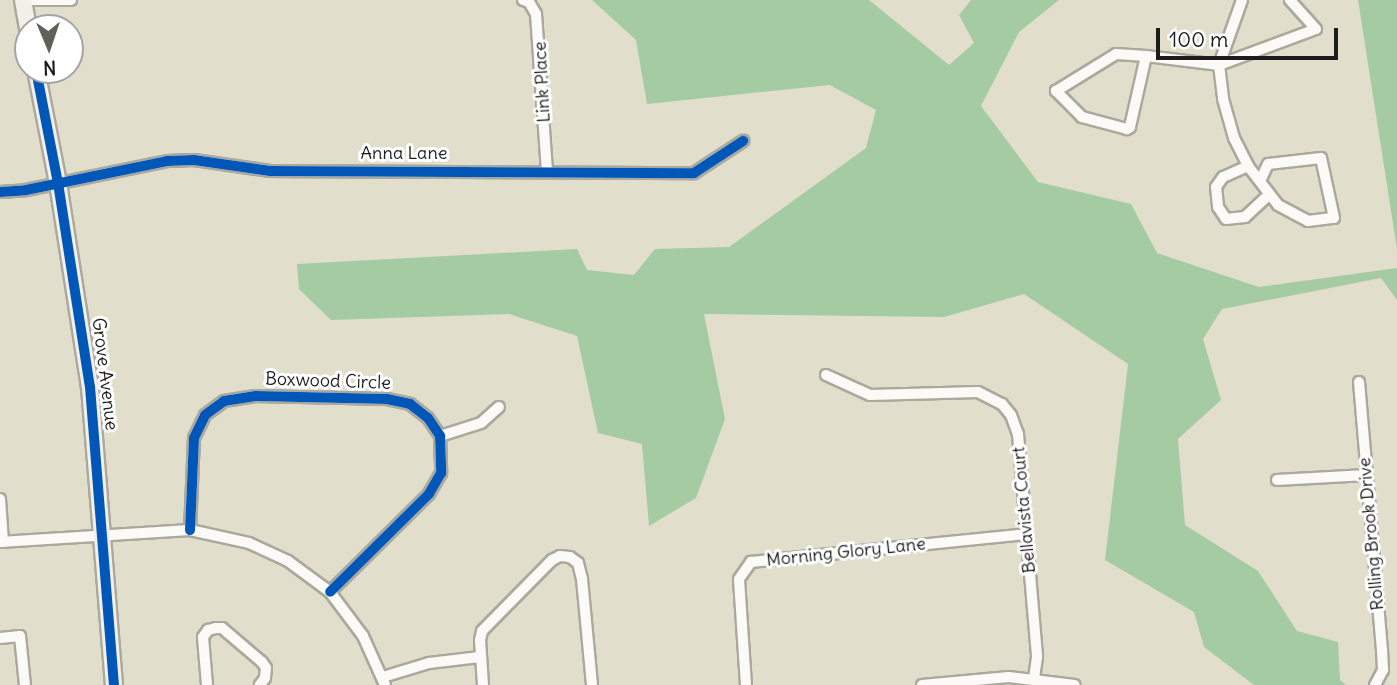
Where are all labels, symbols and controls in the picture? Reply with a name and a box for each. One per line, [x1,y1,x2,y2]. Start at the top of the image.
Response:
north arrow [14,14,84,84]
scale bar [1159,14,1341,58]
text: 100 m [1169,26,1228,53]
street label: Link Place [529,41,555,123]
text: N [43,56,57,80]
street label: Anna Lane [360,142,448,164]
street label: Grove Avenue [87,316,123,432]
street label: Boxwood Circle [265,368,391,394]
street label: Bellavista Court [1008,446,1040,574]
street label: Rolling Brook Drive [1354,457,1388,611]
street label: Morning Glory Lane [765,533,927,571]

